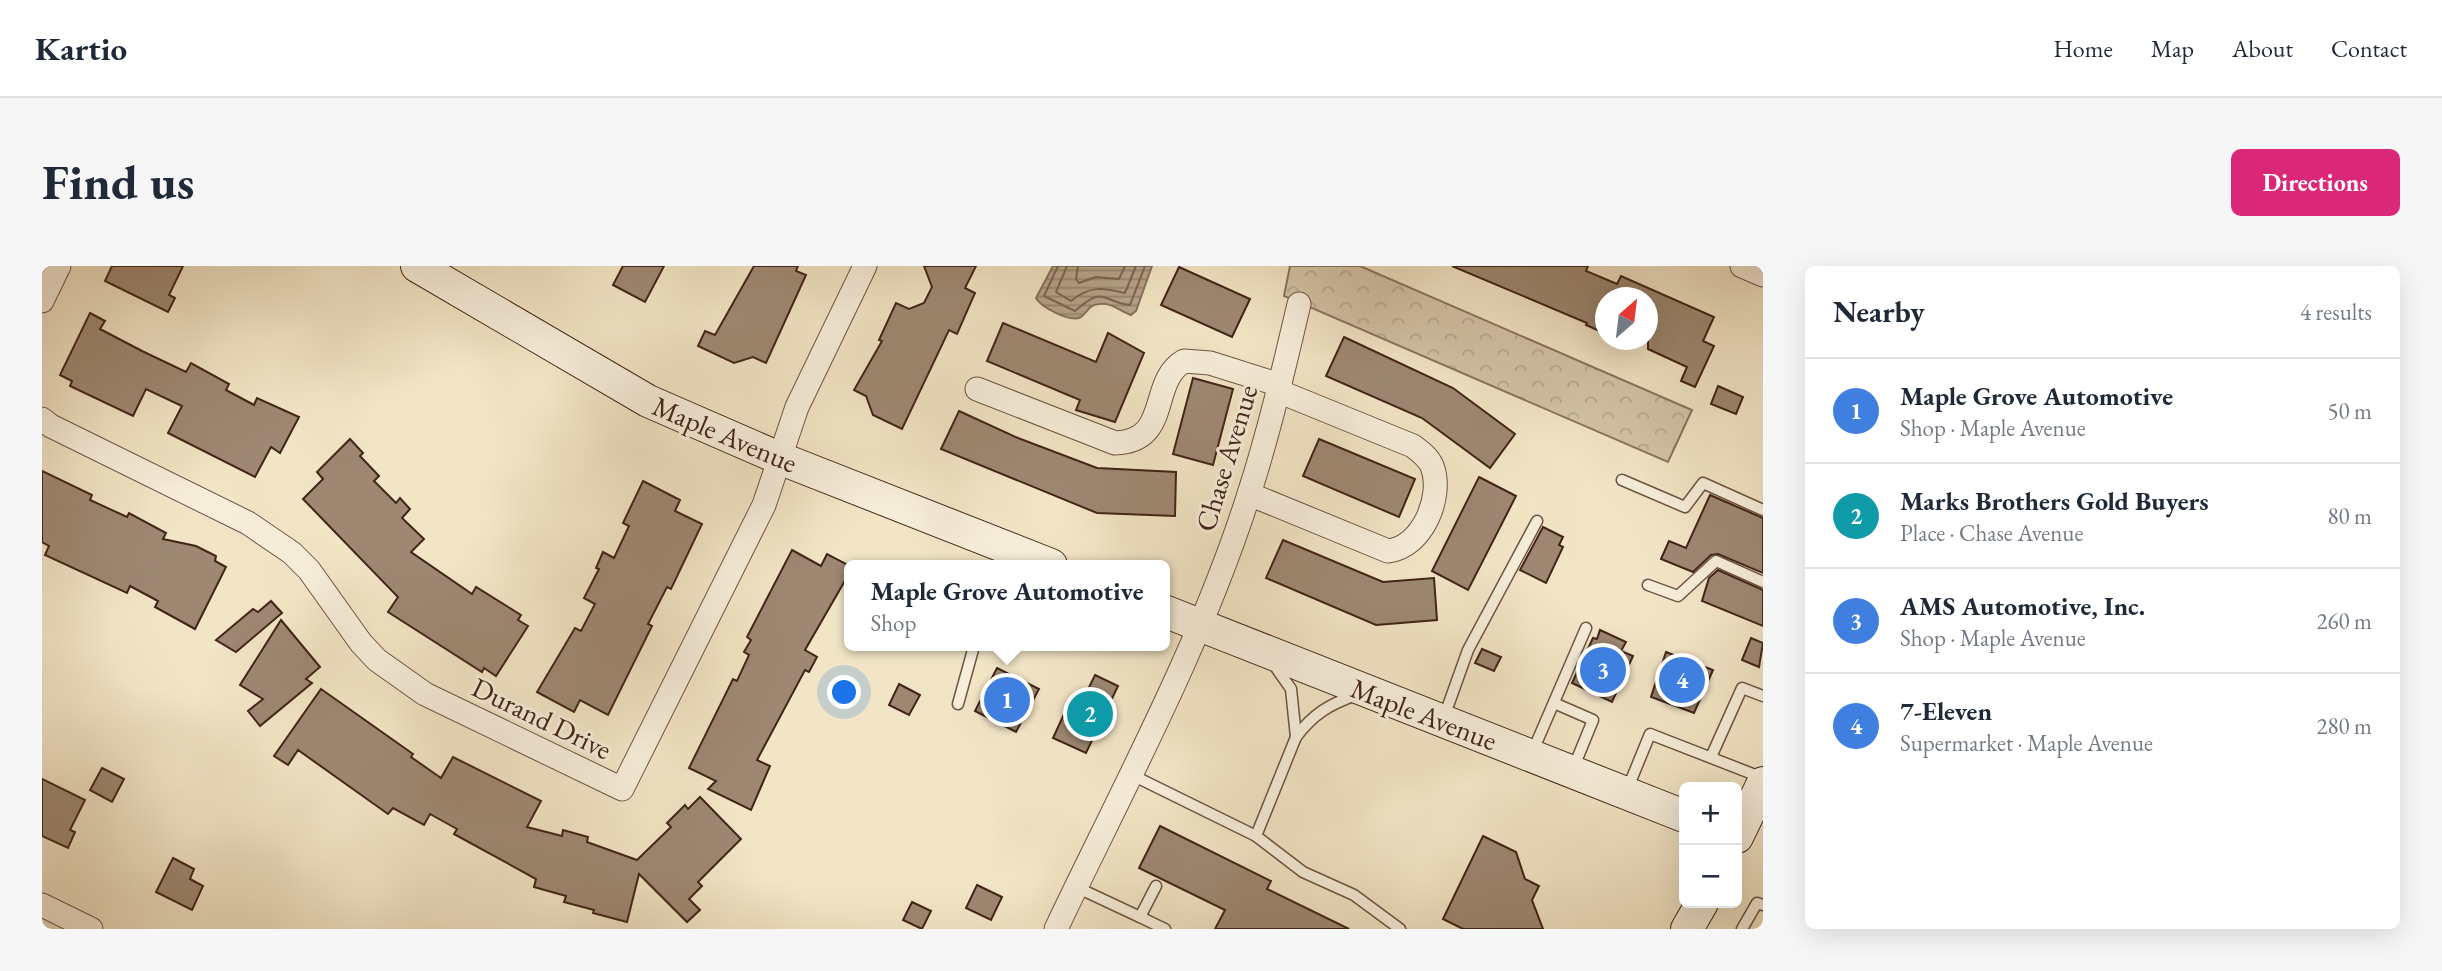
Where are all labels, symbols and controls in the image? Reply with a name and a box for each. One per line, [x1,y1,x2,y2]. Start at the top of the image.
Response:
text: Kartio [35,27,127,70]
text: Home [2053,33,2113,64]
text: Map [2151,33,2194,64]
text: About [2232,33,2293,64]
text: Contact [2331,33,2407,64]
button: Directions [2231,149,2400,216]
text: Find us [42,150,194,214]
north arrow [1595,287,1658,350]
text: Nearby [1833,292,1925,331]
text: 4 results [2300,297,2372,327]
text: Maple Grove Automotive [1900,379,2173,413]
street label: Chase Avenue [1187,380,1265,536]
street label: Maple Avenue [647,387,803,481]
text: 1 [1850,396,1862,426]
text: 50 m [2327,396,2372,426]
text: Shop · Maple Avenue [1900,413,2086,443]
text: Marks Brothers Gold Buyers [1900,484,2209,518]
text: 2 [1850,501,1862,531]
text: 80 m [2327,501,2372,531]
text: Place · Chase Avenue [1900,518,2083,548]
popup [844,560,1170,651]
text: Maple Grove Automotive [870,574,1144,608]
text: AMS Automotive, Inc. [1900,589,2145,623]
text: 3 [1850,606,1862,636]
text: 260 m [2316,606,2372,636]
text: Shop [870,608,916,638]
text: Shop · Maple Avenue [1900,623,2086,653]
pin: 3 [1580,644,1626,696]
pin: 4 [1659,654,1705,706]
street label: Durand Drive [466,669,618,767]
street label: Maple Avenue [1346,670,1502,758]
pin: 1 [984,674,1030,726]
your location [827,675,861,709]
pin: 2 [1067,688,1113,740]
text: 7-Eleven [1900,694,1992,728]
text: 4 [1850,711,1862,741]
text: 280 m [2316,711,2372,741]
text: Supermarket · Maple Avenue [1900,728,2153,758]
map controls [1679,782,1742,908]
button: + [1679,782,1742,845]
button: − [1679,845,1742,908]

